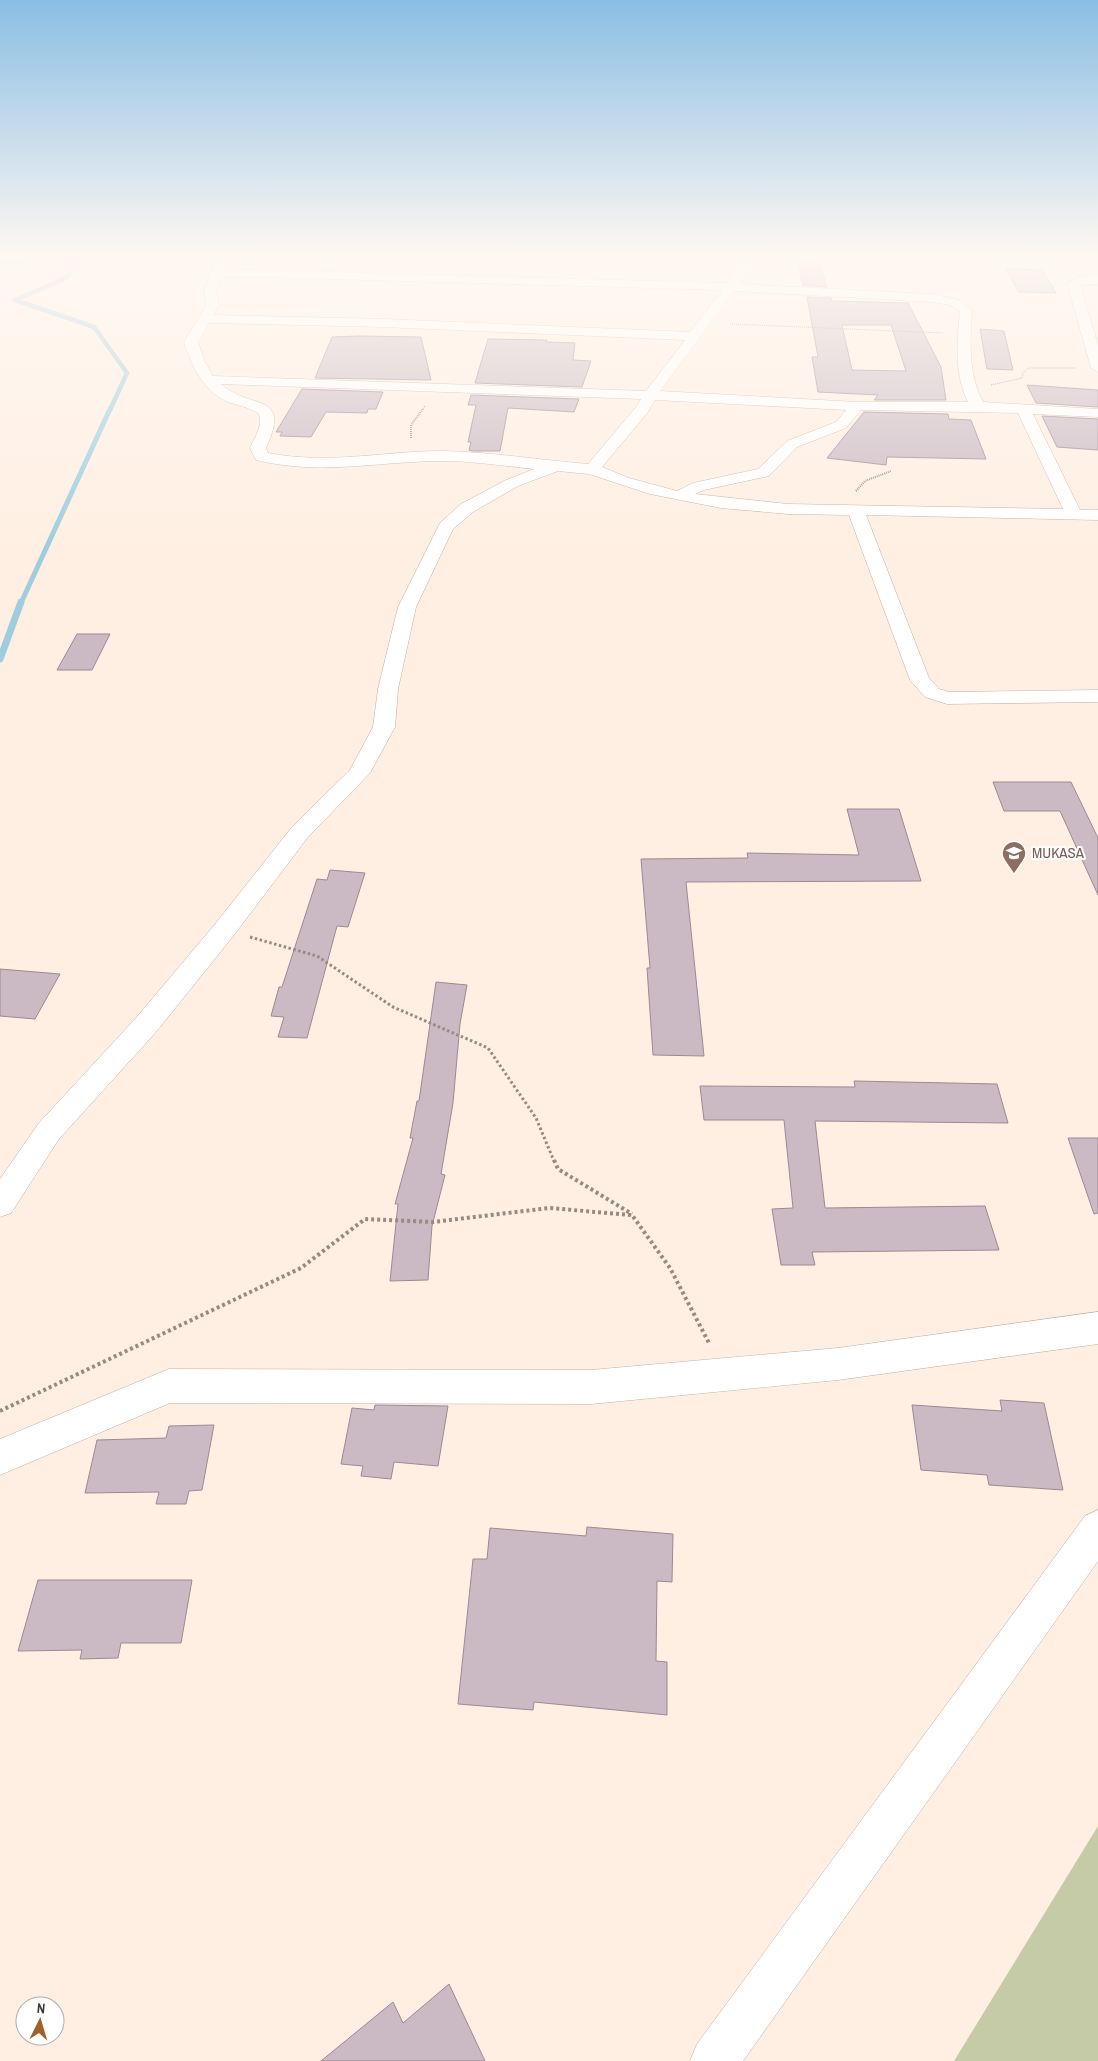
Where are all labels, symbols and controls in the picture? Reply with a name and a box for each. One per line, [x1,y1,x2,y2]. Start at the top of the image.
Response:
school or university icon: MUKASA [1001,840,1027,874]
place label: MUKASA [1032,842,1085,863]
north arrow [15,1996,65,2046]
text: N [36,1999,46,2017]

